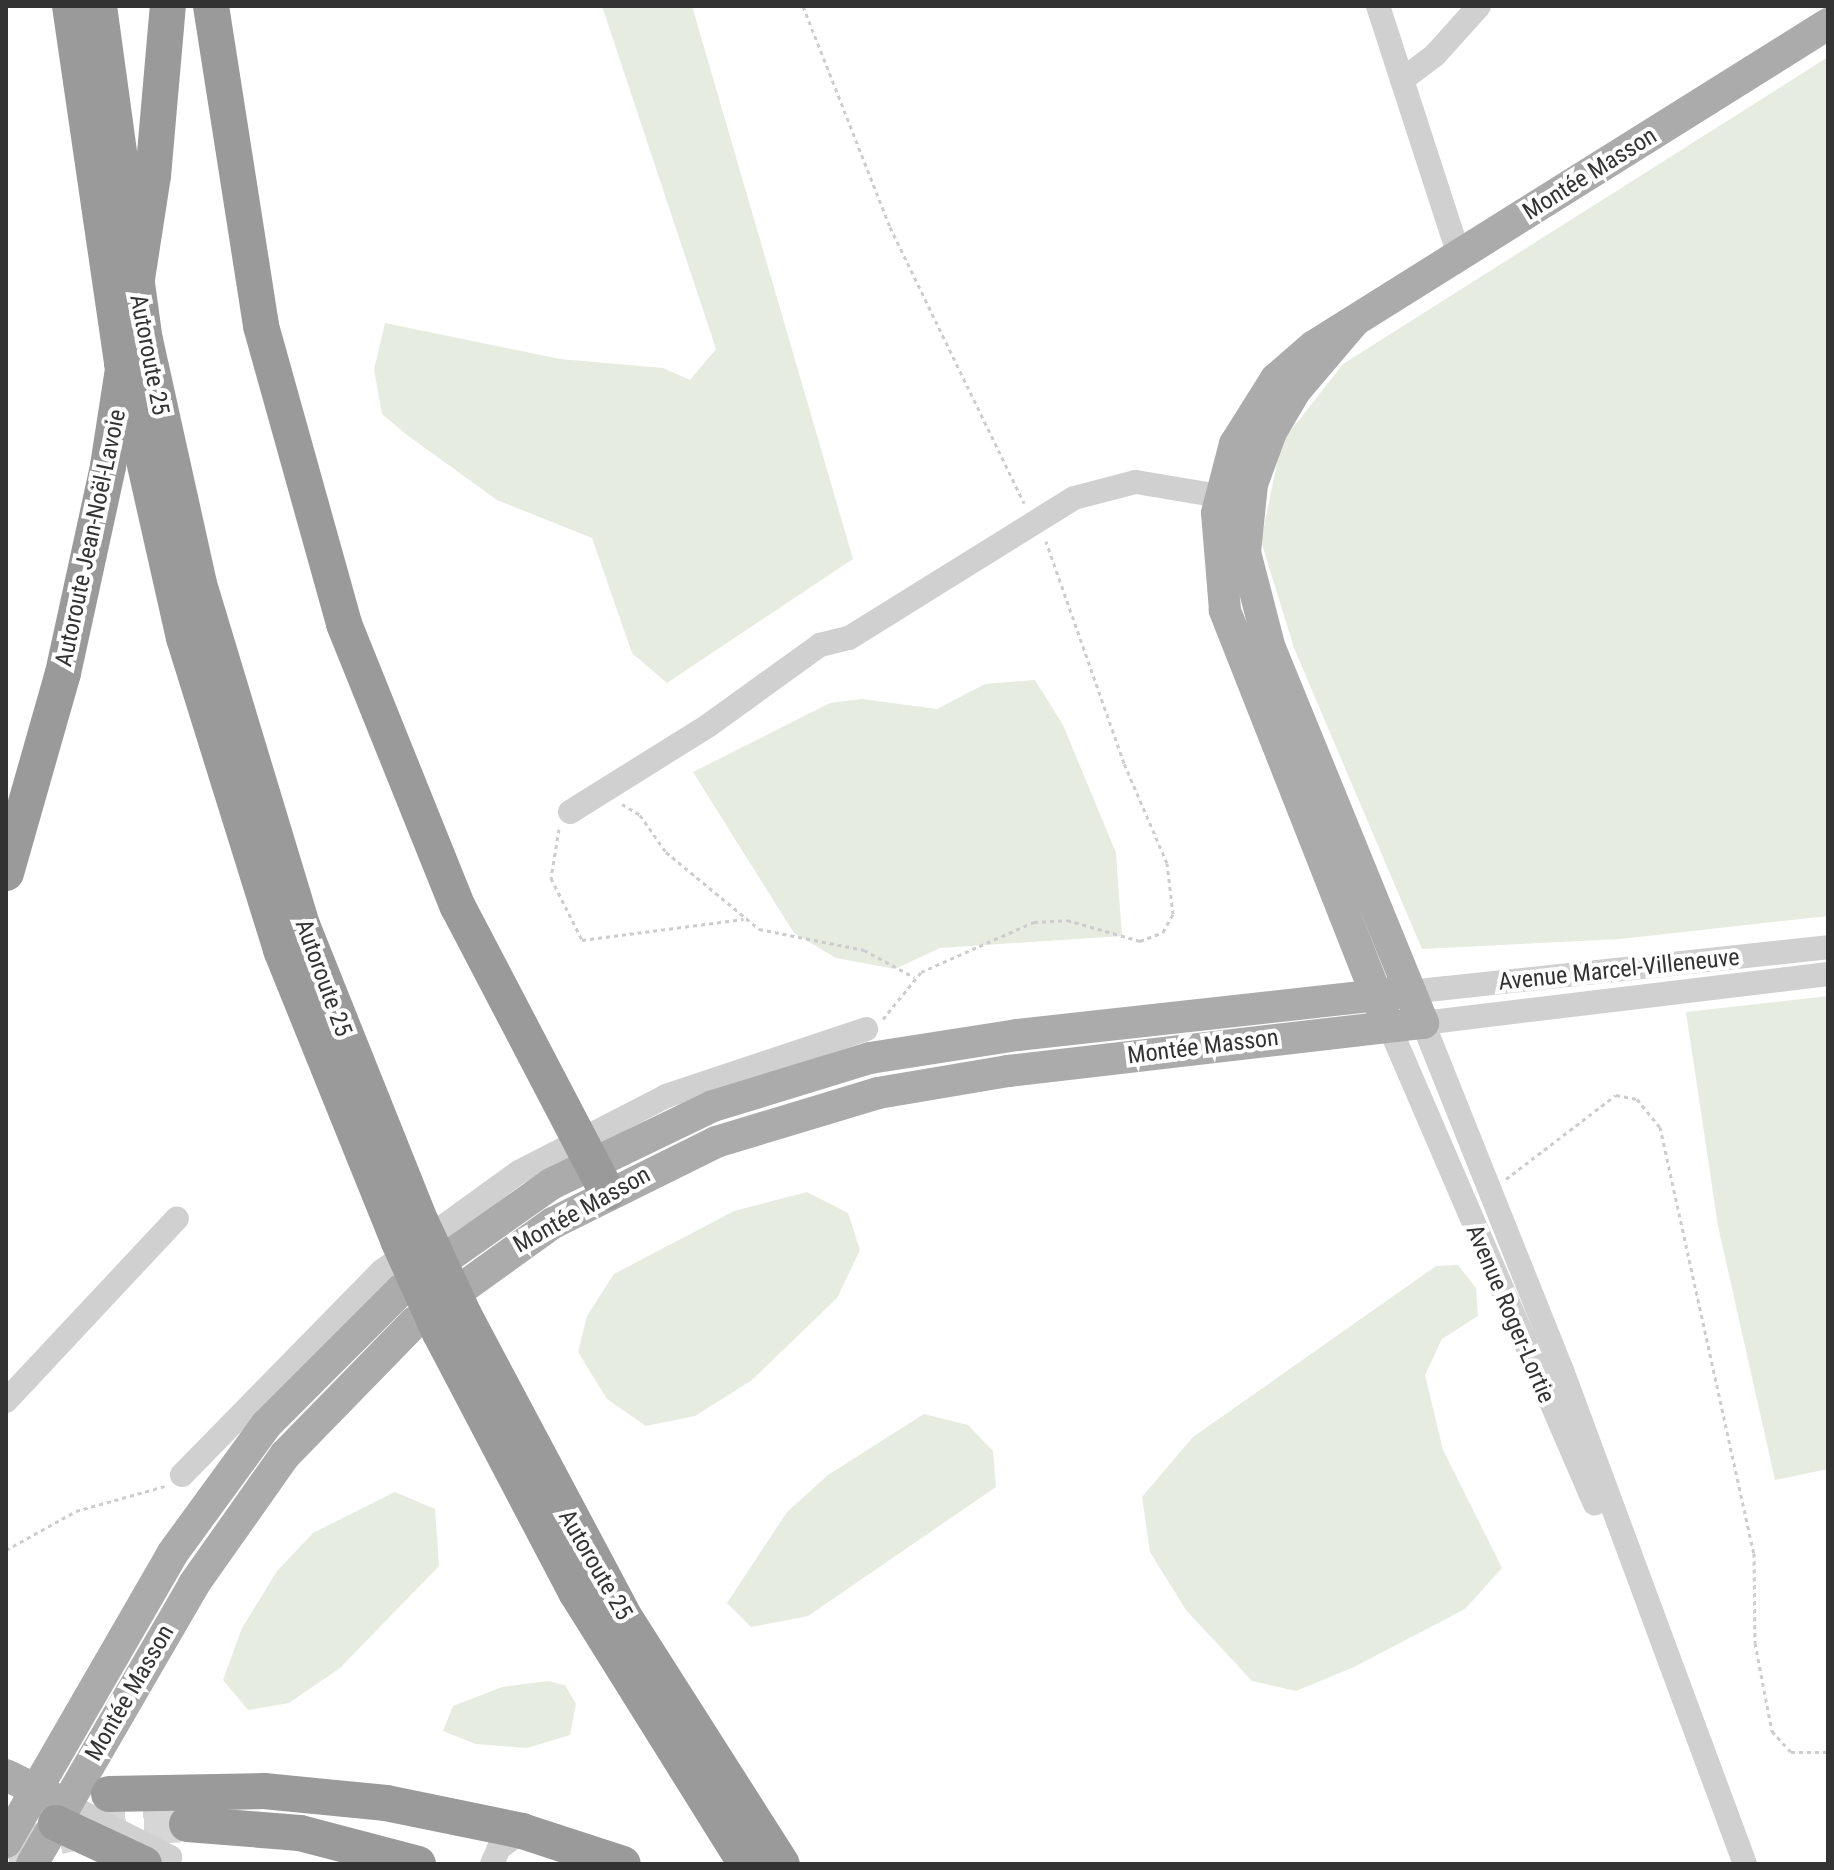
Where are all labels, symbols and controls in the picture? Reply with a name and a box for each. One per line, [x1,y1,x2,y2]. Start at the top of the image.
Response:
street label: Montée Masson [1518,121,1662,227]
street label: Autoroute 25 [123,292,175,418]
street label: Autoroute Jean-Noël-Lavoie [50,407,132,669]
street label: Autoroute 25 [289,916,357,1040]
street label: Avenue Marcel-Villeneuve [1497,943,1741,997]
street label: Montée Masson [1126,1023,1280,1071]
street label: Montée Masson [509,1161,655,1259]
street label: Avenue Roger-Lortie [1459,1220,1561,1408]
street label: Autoroute 25 [552,1505,638,1625]
street label: Montée Masson [80,1620,180,1766]

